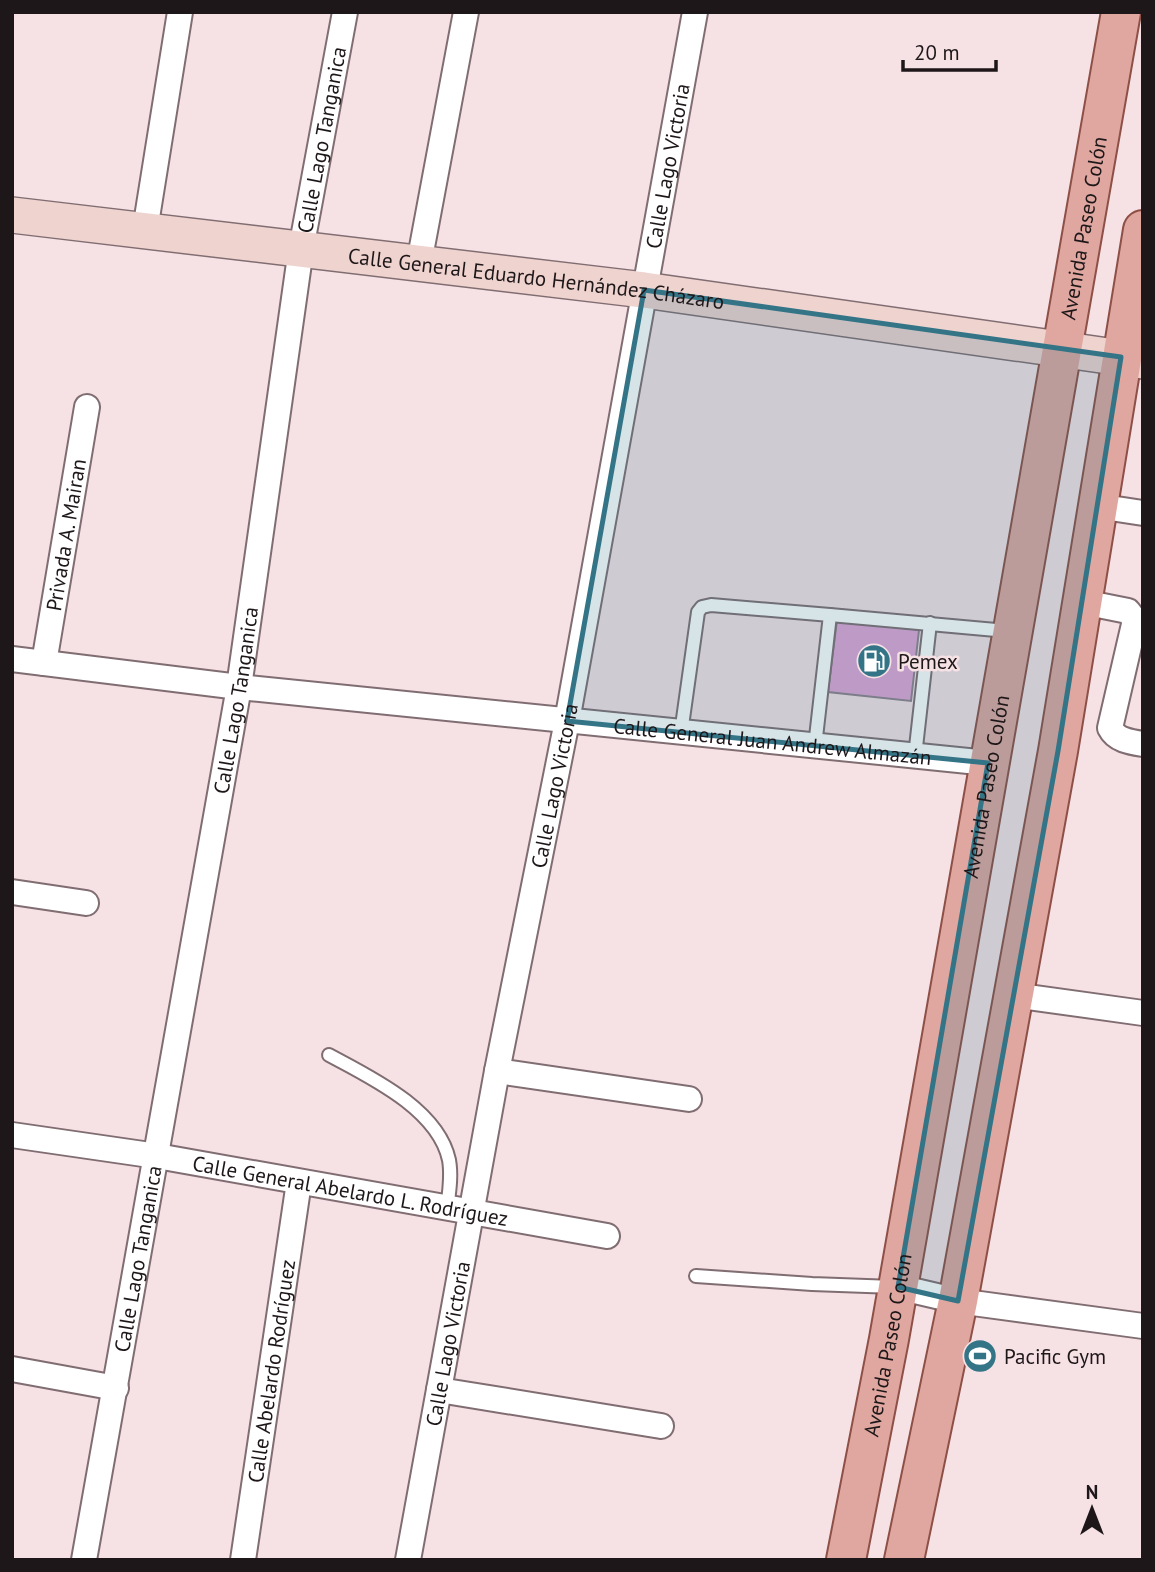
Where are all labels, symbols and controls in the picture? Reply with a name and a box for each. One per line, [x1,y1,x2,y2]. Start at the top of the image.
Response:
scale bar [903,28,996,72]
text: 20 m [914,39,960,66]
street label: Calle Lago Tanganica [291,44,352,235]
street label: Calle Lago Victoria [639,81,695,251]
street label: Avenida Paseo Colón [1054,134,1113,322]
street label: Calle General Eduardo Hernández Cházaro [347,241,726,315]
street label: Privada A. Mairan [39,457,92,613]
street label: Calle Lago Tanganica [207,605,264,796]
fuel station icon: Pemex [855,642,893,680]
place label: Pemex [898,648,958,675]
street label: Avenida Paseo Colón [956,693,1015,880]
street label: Calle Lago Victoria [524,701,583,870]
street label: Calle General Juan Andrew Almazán [612,712,933,771]
street label: Calle General Abelardo L. Rodríguez [191,1149,510,1232]
street label: Calle Lago Tanganica [108,1163,167,1354]
street label: Avenida Paseo Colón [857,1251,917,1439]
street label: Calle Abelardo Rodríguez [241,1258,301,1485]
street label: Calle Lago Victoria [419,1259,476,1428]
sports icon: Pacific Gym [961,1337,999,1375]
place label: Pacific Gym [1004,1343,1106,1370]
north arrow [1057,1474,1127,1544]
text: N [1086,1480,1098,1504]

